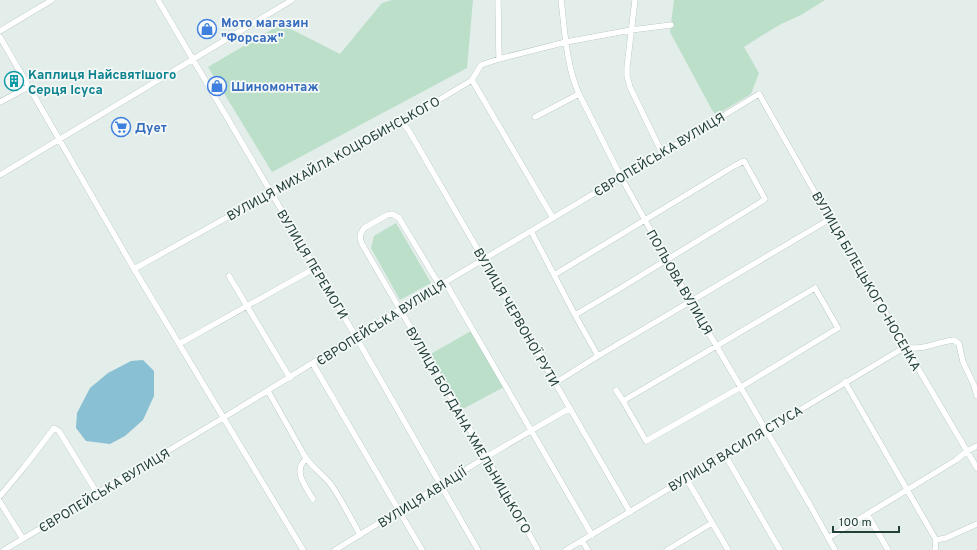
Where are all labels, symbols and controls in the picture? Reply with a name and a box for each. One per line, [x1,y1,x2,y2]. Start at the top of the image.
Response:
place label: Мото магазин "Форсаж" [221,16,308,47]
shop icon: Мото магазин "Форсаж" [196,18,218,40]
place label: Каплиця Найсвятішого Серця Ісуса [28,68,176,99]
building icon: Каплиця Найсвятішого Серця Ісуса [3,70,25,92]
shop icon: Шиномонтаж [206,75,228,97]
place label: Шиномонтаж [231,80,319,96]
street label: ВУЛИЦЯ МИХАЙЛА КОЦЮБИНСЬКОГО [224,92,443,225]
street label: ЄВРОПЕЙСЬКА ВУЛИЦЯ [591,108,728,201]
supermarket icon: Дует [110,116,132,138]
place label: Дует [135,121,167,137]
street label: ВУЛИЦЯ БІЛЕЦЬКОГО-НОСЕНКА [807,189,923,375]
street label: ВУЛИЦЯ ПЕРЕМОГИ [272,207,350,323]
street label: ПОЛЬОВА ВУЛИЦЯ [642,228,715,338]
street label: ВУЛИЦЯ ЧЕРВОНОЇ РУТИ [469,245,563,390]
street label: ЄВРОПЕЙСЬКА ВУЛИЦЯ [313,275,450,370]
street label: ВУЛИЦЯ БОГДАНА ХМЕЛЬНИЦЬКОГО [401,325,533,537]
street label: ВУЛИЦЯ ВАСИЛЯ СТУСА [666,403,806,496]
street label: ЄВРОПЕЙСЬКА ВУЛИЦЯ [36,444,173,537]
street label: ВУЛИЦЯ АВІАЦІЇ [375,463,471,532]
scale bar [833,508,899,534]
text: 100 m [839,515,872,531]

